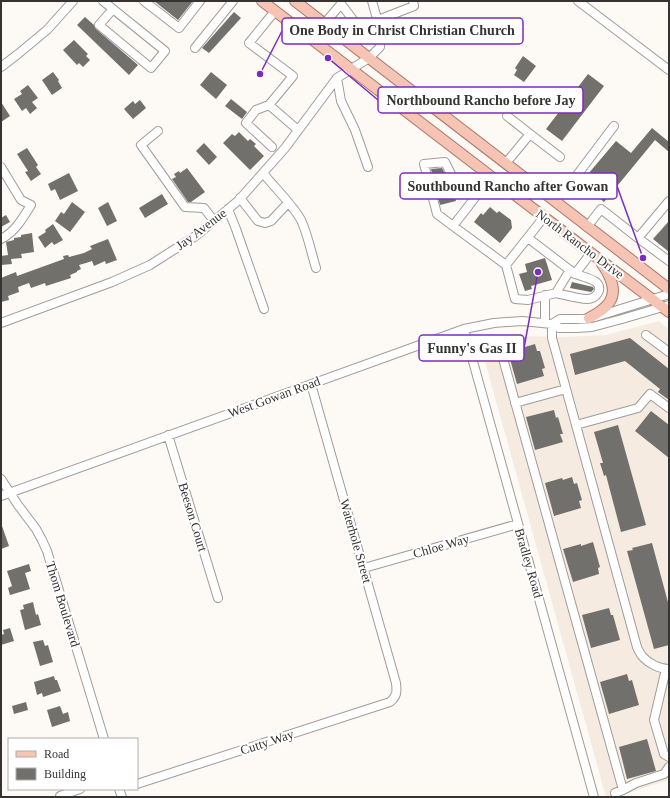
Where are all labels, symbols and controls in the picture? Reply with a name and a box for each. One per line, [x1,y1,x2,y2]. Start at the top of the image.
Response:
callout: One Body in Christ Christian Church [282,18,523,44]
text: One Body in Christ Christian Church [289,23,515,38]
callout: Northbound Rancho before Jay [378,87,583,113]
text: Northbound Rancho before Jay [386,93,576,108]
callout: Southbound Rancho after Gowan [400,173,617,199]
text: Southbound Rancho after Gowan [408,179,609,194]
street label: Jay Avenue [173,205,229,253]
street label: North Rancho Drive [533,206,627,282]
callout: Funny's Gas II [419,335,524,361]
text: Funny's Gas II [427,341,517,356]
street label: West Gowan Road [226,373,323,421]
street label: Beeson Court [175,481,211,554]
street label: Waterhole Street [337,497,375,585]
street label: Bradley Road [512,526,546,600]
street label: Chloe Way [411,531,471,561]
street label: Thom Boulevard [43,560,83,649]
street label: Cutty Way [238,726,296,758]
legend [8,738,138,790]
text: Road [44,747,69,761]
text: Building [44,767,86,781]

